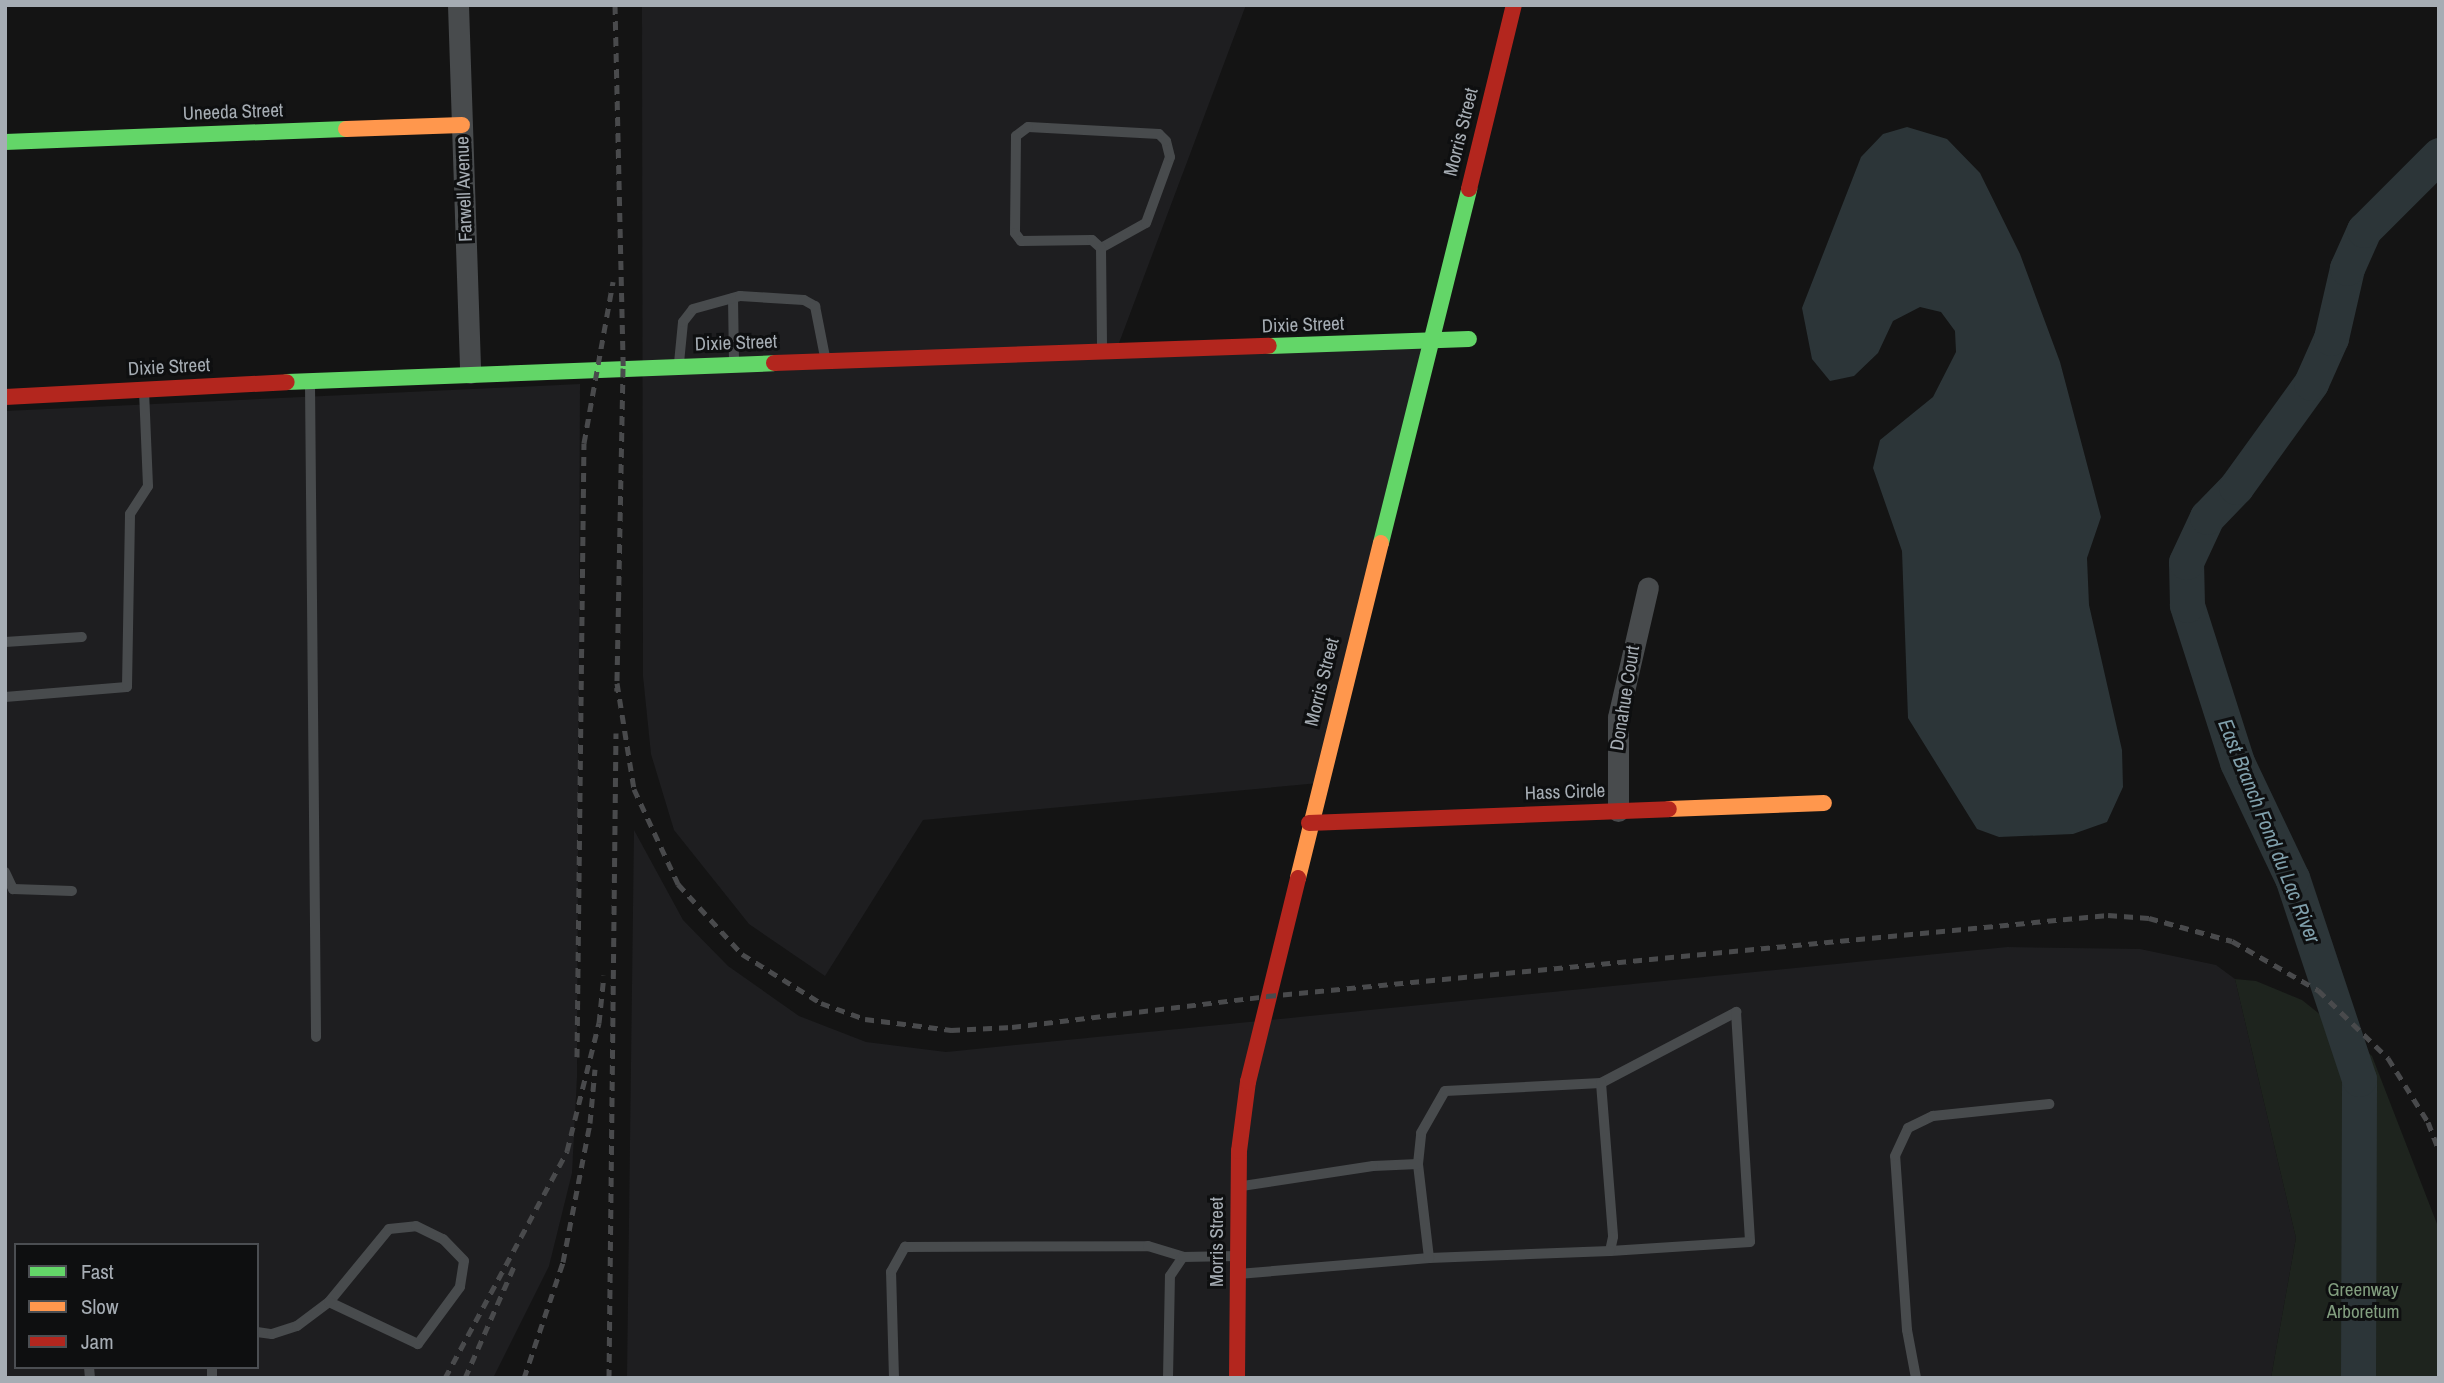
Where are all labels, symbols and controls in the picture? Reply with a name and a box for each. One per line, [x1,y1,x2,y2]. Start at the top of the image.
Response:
street label: Morris Street [1439,86,1483,178]
street label: Uneeda Street [182,99,284,125]
street label: Farwell Avenue [451,135,477,243]
street label: Dixie Street [1261,312,1345,338]
street label: Dixie Street [694,330,778,356]
street label: Dixie Street [127,353,211,381]
street label: Morris Street [1300,636,1344,728]
street label: Donahue Court [1605,644,1645,752]
water label: East Branch Fond du Lac River [2212,715,2326,947]
street label: Hass Circle [1524,779,1606,805]
street label: Morris Street [1206,1197,1228,1287]
legend [14,1243,259,1369]
text: Fast [81,1257,114,1286]
park label: Greenway Arboretum [2327,1279,2399,1323]
text: Slow [81,1292,118,1321]
text: Jam [81,1327,114,1356]

